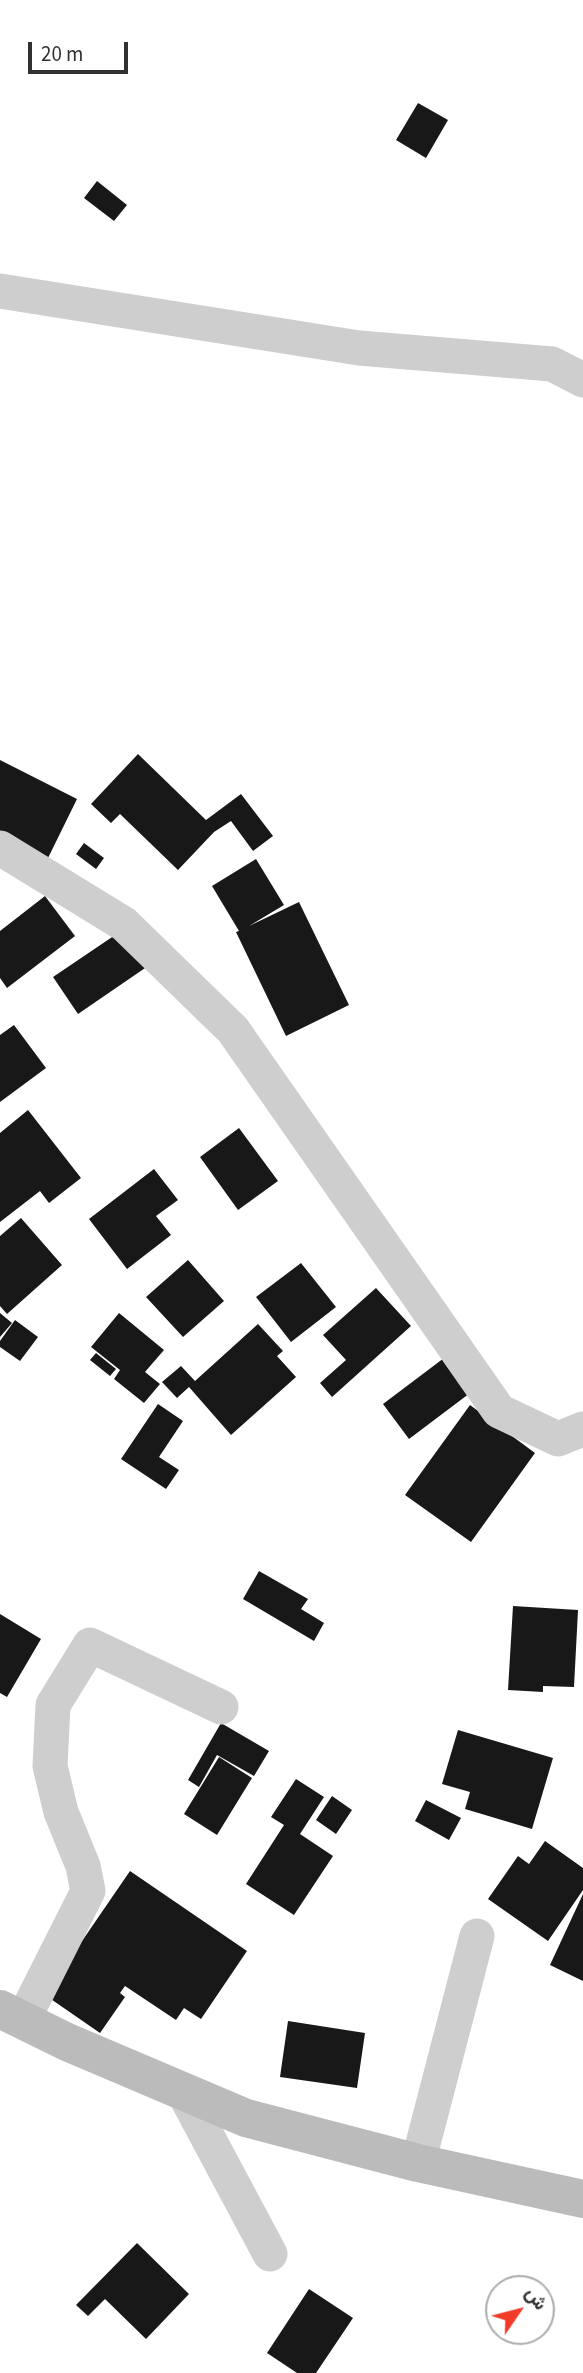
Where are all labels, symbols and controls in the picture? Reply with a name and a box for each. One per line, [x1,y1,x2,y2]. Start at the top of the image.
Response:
scale bar [32,28,131,72]
text: 20 m [41,39,83,69]
north arrow [485,2275,555,2345]
text: ش [518,2282,554,2316]

